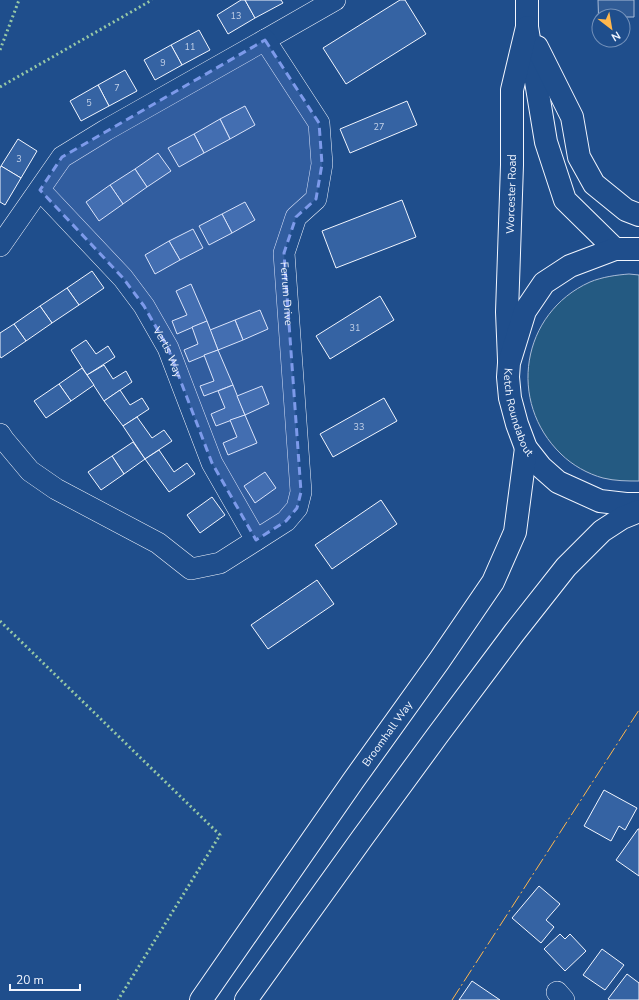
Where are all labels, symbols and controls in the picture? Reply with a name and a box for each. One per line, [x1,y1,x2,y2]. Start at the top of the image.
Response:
north arrow [591,8,631,48]
house number: 13 [231,10,241,22]
text: N [609,28,623,45]
house number: 11 [185,41,195,53]
house number: 9 [160,57,166,69]
house number: 7 [114,82,120,94]
house number: 5 [86,97,92,109]
house number: 27 [374,121,384,133]
house number: 3 [16,153,22,165]
street label: Worcester Road [502,154,520,234]
street label: Ferrum Drive [277,261,297,326]
house number: 31 [350,322,360,334]
street label: Vertis Way [149,323,186,380]
street label: Ketch Roundabout [500,367,537,459]
house number: 33 [354,421,364,433]
street label: Broomhall Way [358,697,416,769]
scale bar [10,966,80,992]
text: 20 m [16,972,44,988]

